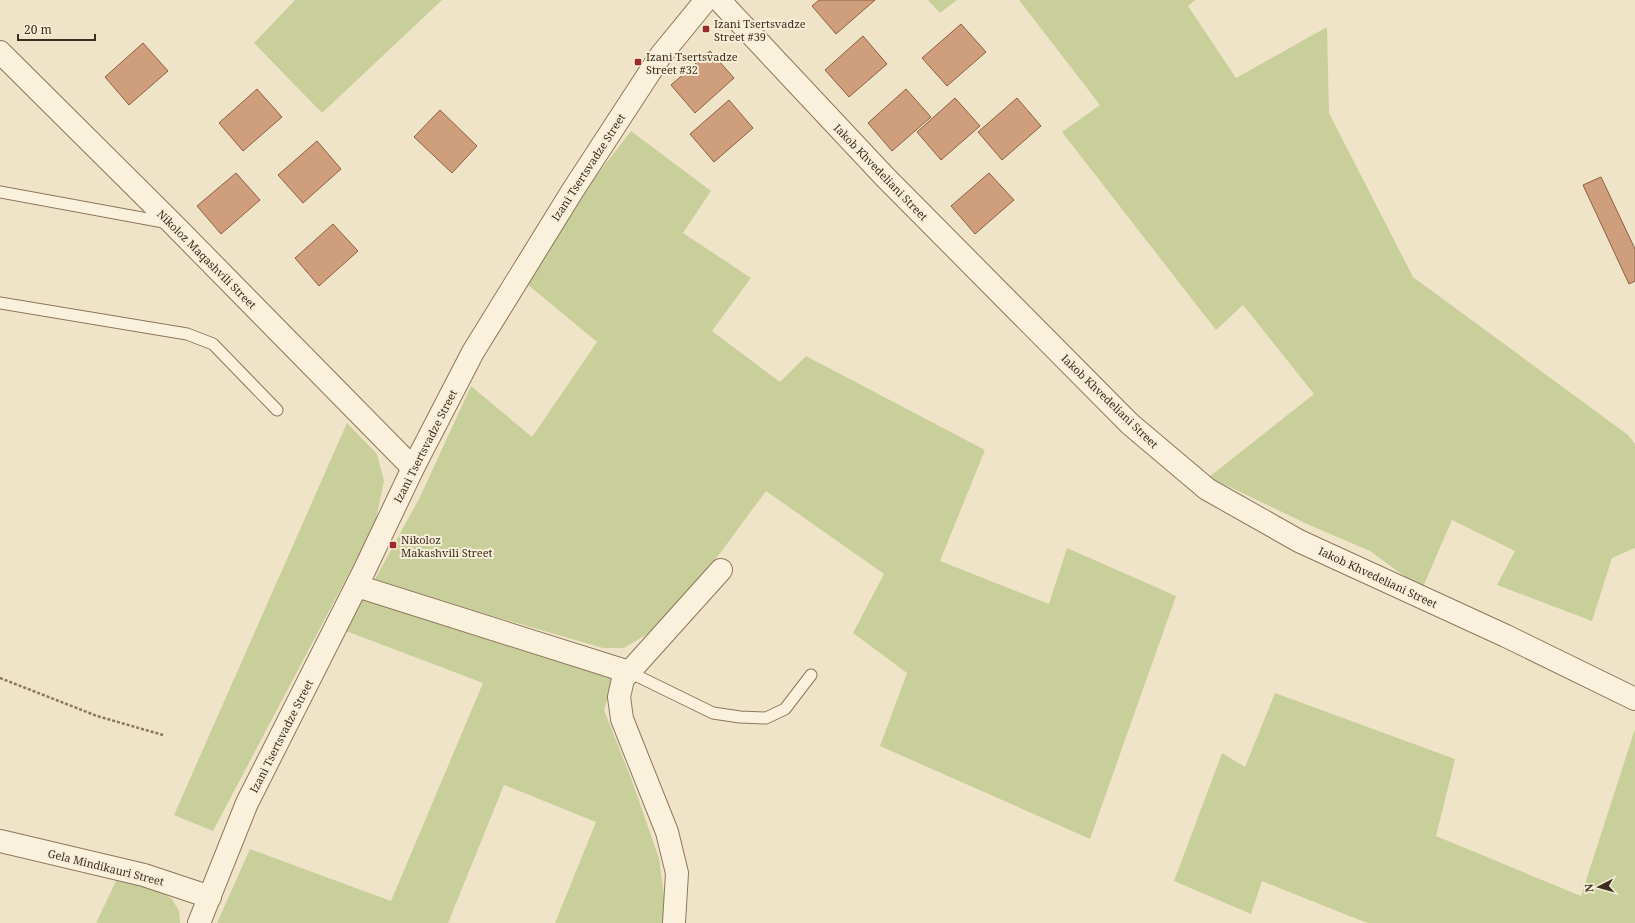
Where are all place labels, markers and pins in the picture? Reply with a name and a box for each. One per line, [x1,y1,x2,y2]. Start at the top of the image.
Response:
place label: Izani Tsertsvadze Street #39 [714,16,806,44]
marker: Izani Tsertsvadze Street #39 [701,24,711,34]
place label: Izani Tsertsvadze Street #32 [646,49,738,77]
marker: Izani Tsertsvadze Street #32 [633,57,643,67]
place label: Nikoloz Makashvili Street [401,532,493,560]
marker: Nikoloz Makashvili Street [388,540,398,550]

